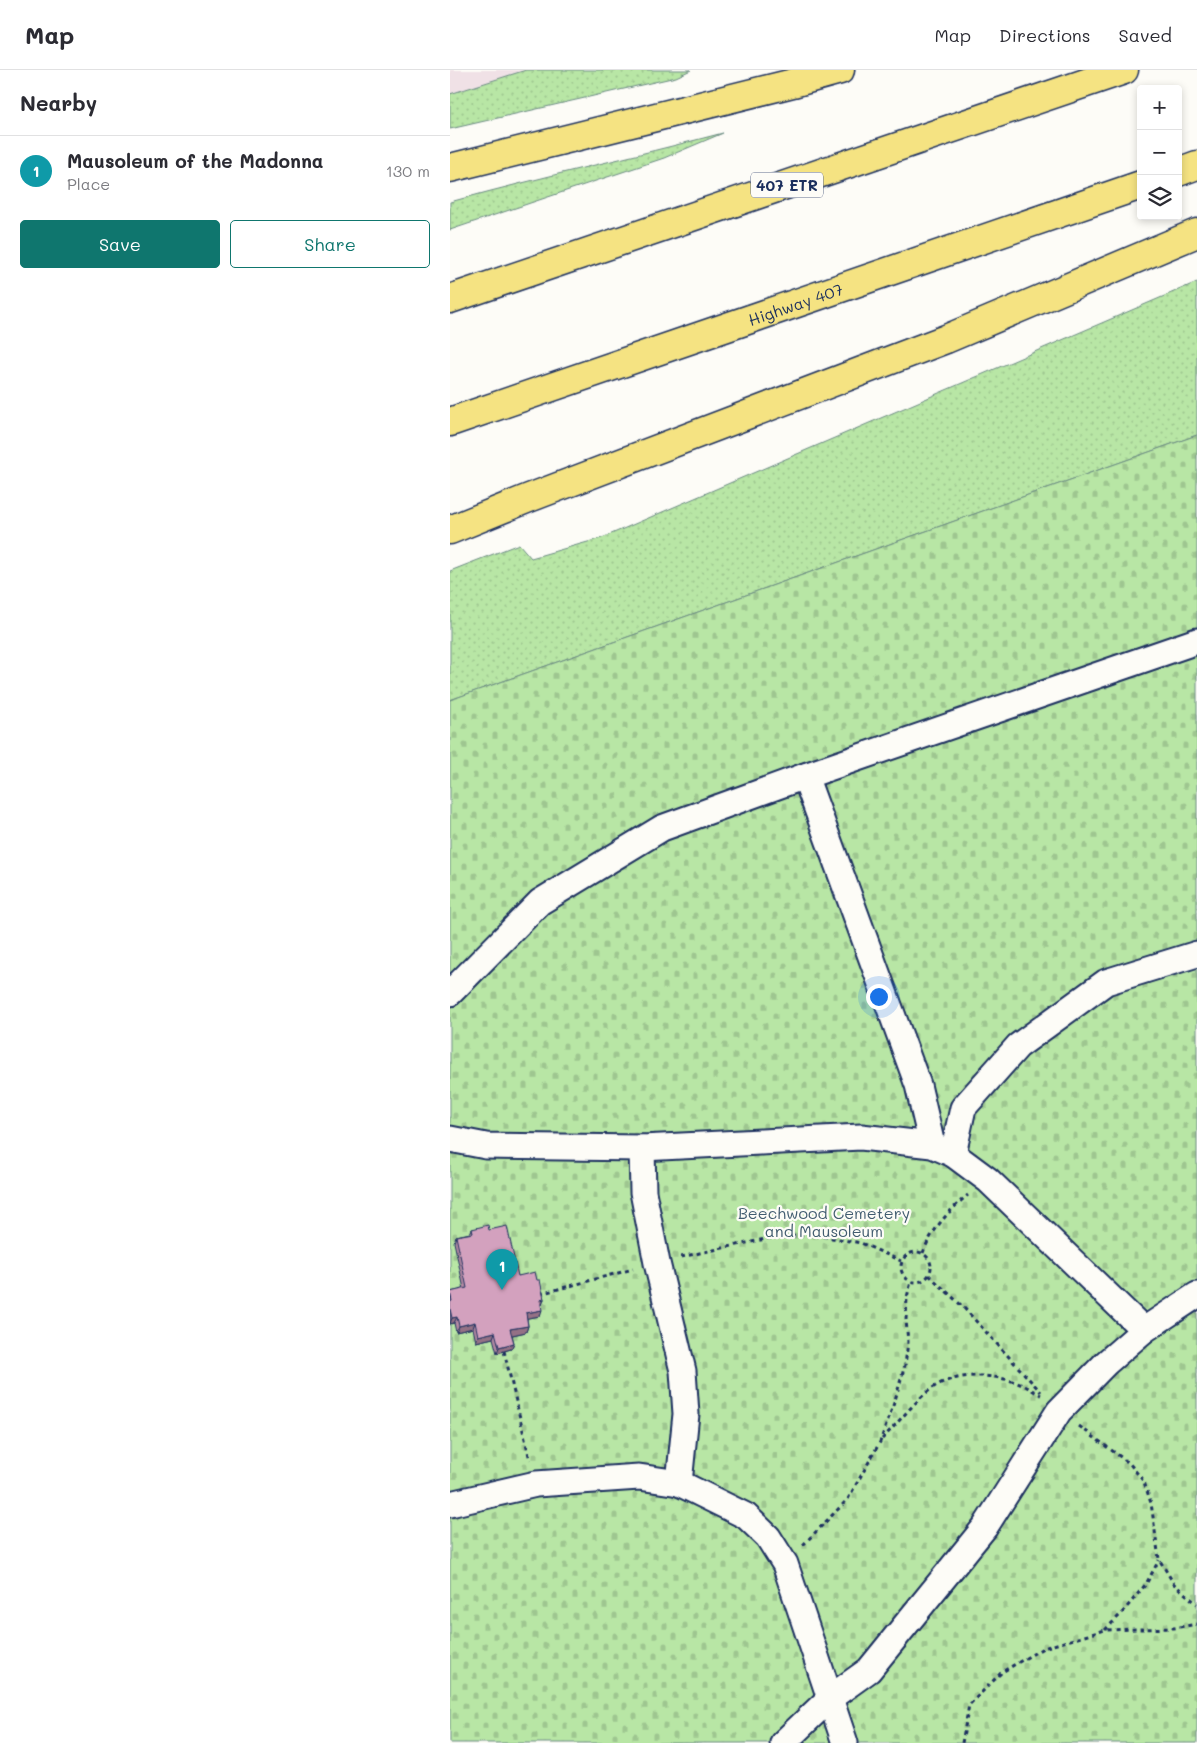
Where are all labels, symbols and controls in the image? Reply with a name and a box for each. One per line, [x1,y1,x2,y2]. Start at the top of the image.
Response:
text: Map [25,19,74,50]
text: Map [934,23,971,47]
text: Directions [999,23,1091,47]
text: Saved [1119,23,1172,47]
map controls [1137,85,1182,220]
button: + [1137,85,1182,130]
text: Nearby [20,89,97,116]
button: − [1137,130,1182,175]
text: Mausoleum of the Madonna [67,148,324,173]
text: 1 [32,160,40,181]
text: 130 m [386,160,430,181]
road number: 407 ETR [751,172,823,198]
text: Place [67,173,110,194]
button: layers [1137,175,1182,220]
button: Save [20,220,220,268]
button: Share [230,220,430,268]
street label: Highway 407 [745,278,845,330]
your location [866,984,892,1010]
park label: Beechwood Cemetery and Mausoleum [738,1202,910,1241]
pin: 1 [486,1249,518,1290]

